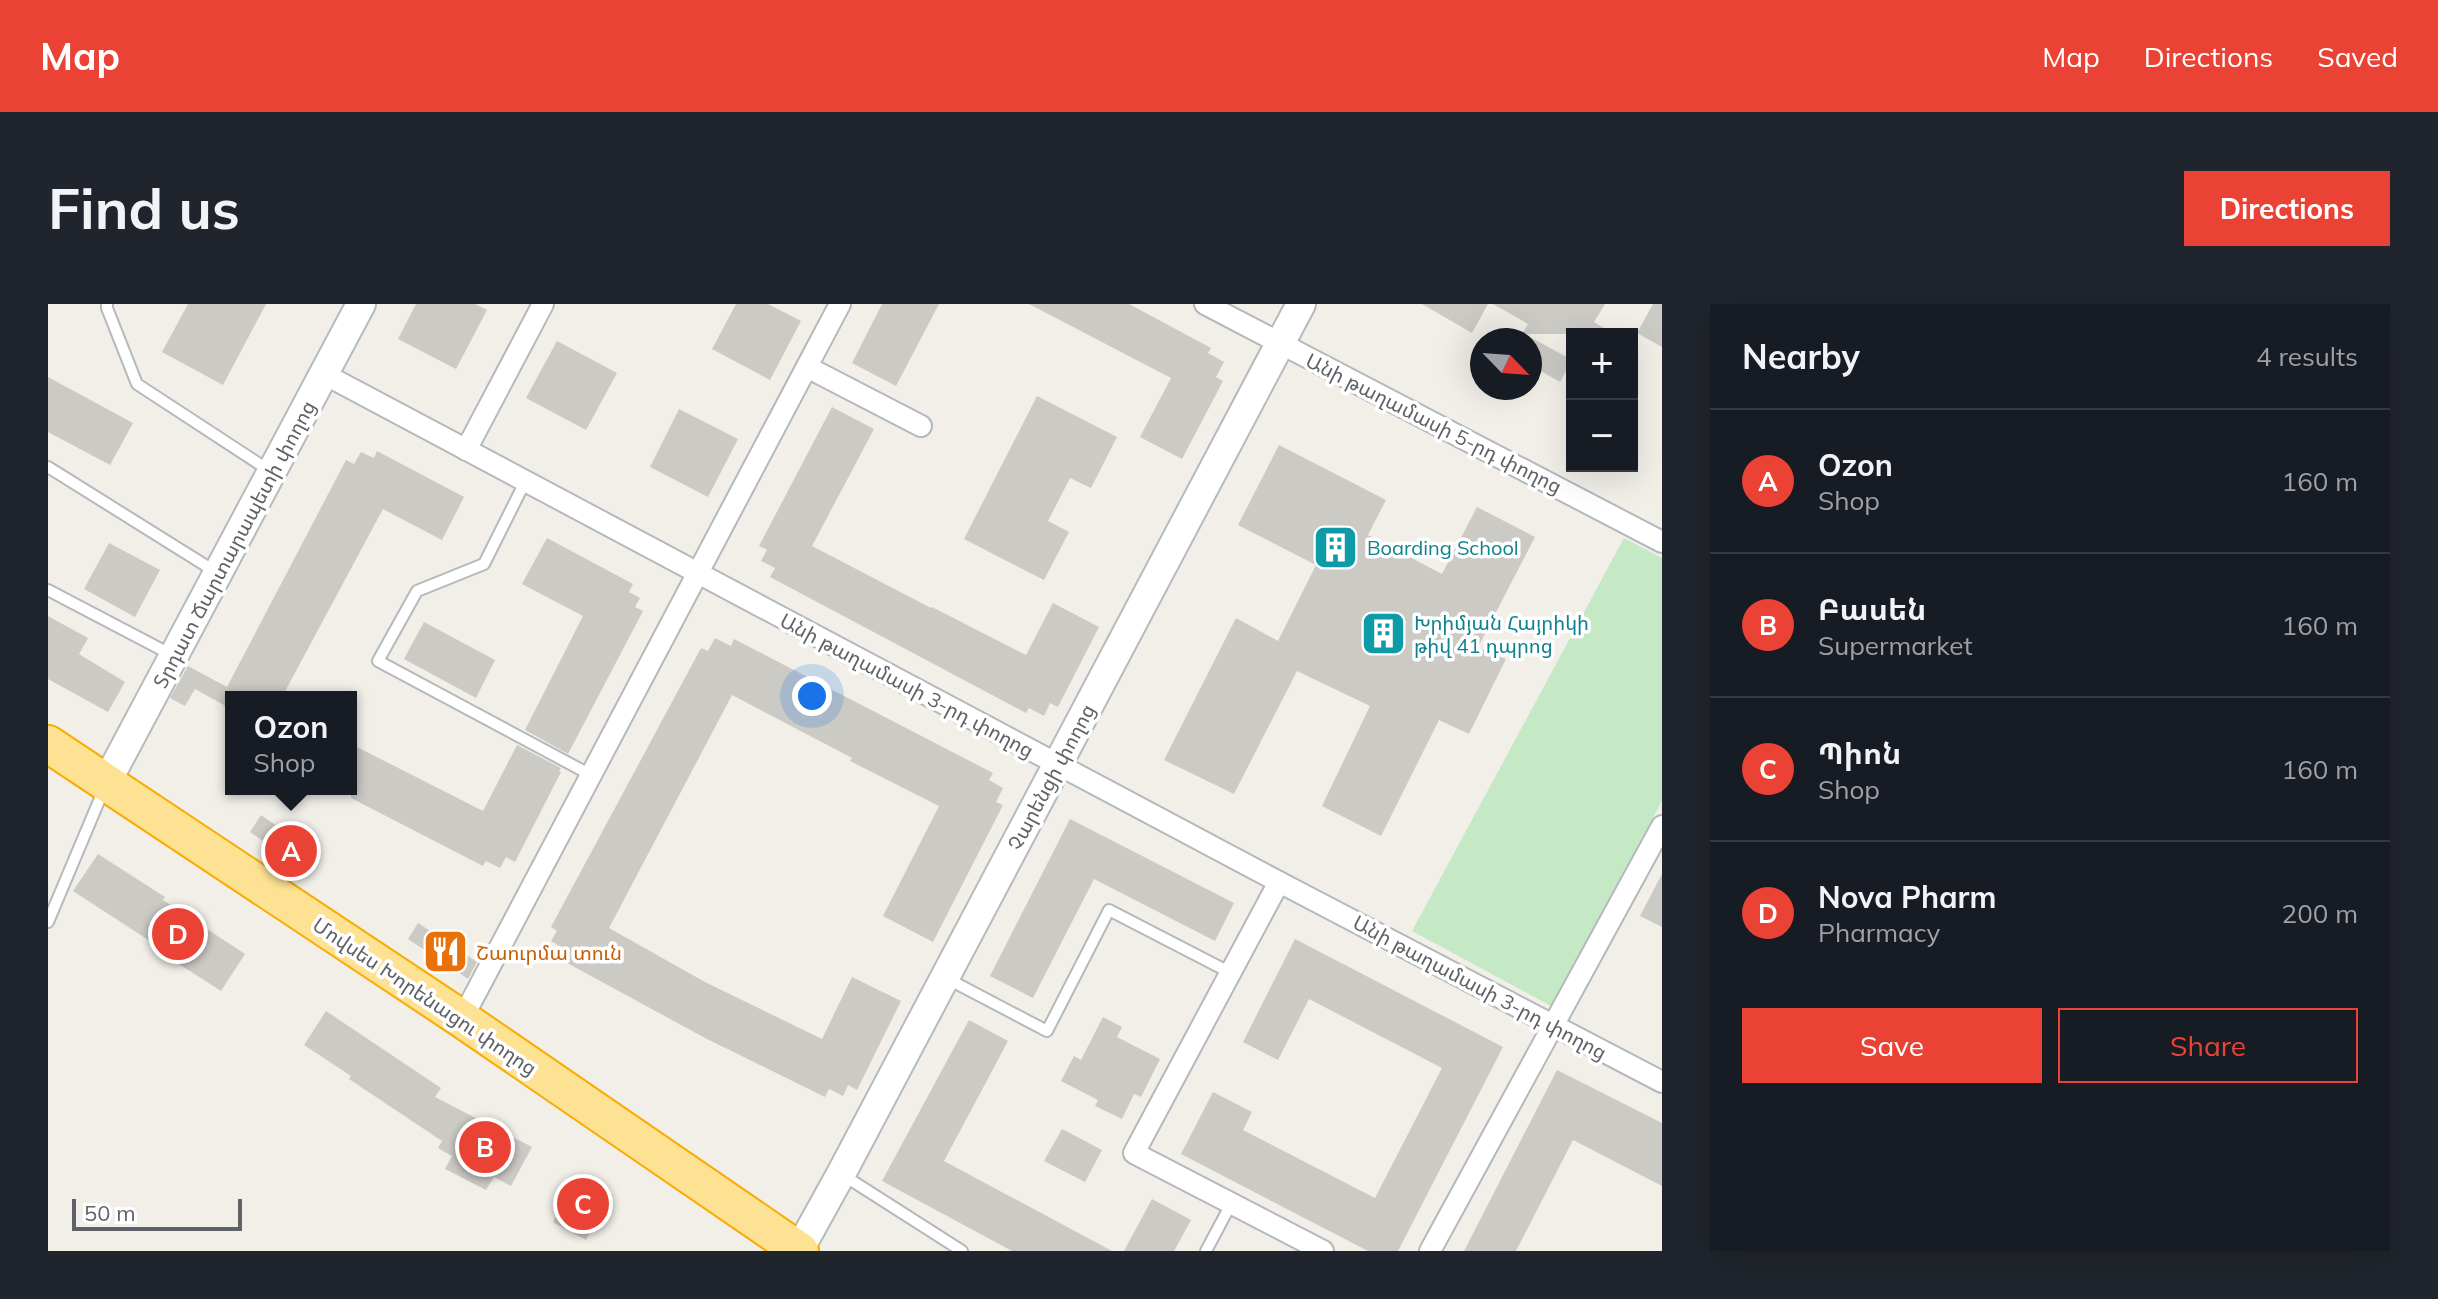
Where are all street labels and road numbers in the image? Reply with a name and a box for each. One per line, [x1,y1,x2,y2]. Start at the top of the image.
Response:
street label: Անի թաղամասի 5-րդ փողոց [1302,347,1566,499]
street label: Տրդատ Ճարտարապետի փողոց [147,396,321,692]
street label: Անի թաղամասի 3-րդ փողոց [776,607,1038,763]
street label: Չարենցի փողոց [1002,700,1100,854]
street label: Անի թաղամասի 3-րդ փողոց [1349,909,1611,1065]
street label: Մովսես Խորենացու փողոց [308,912,542,1080]

